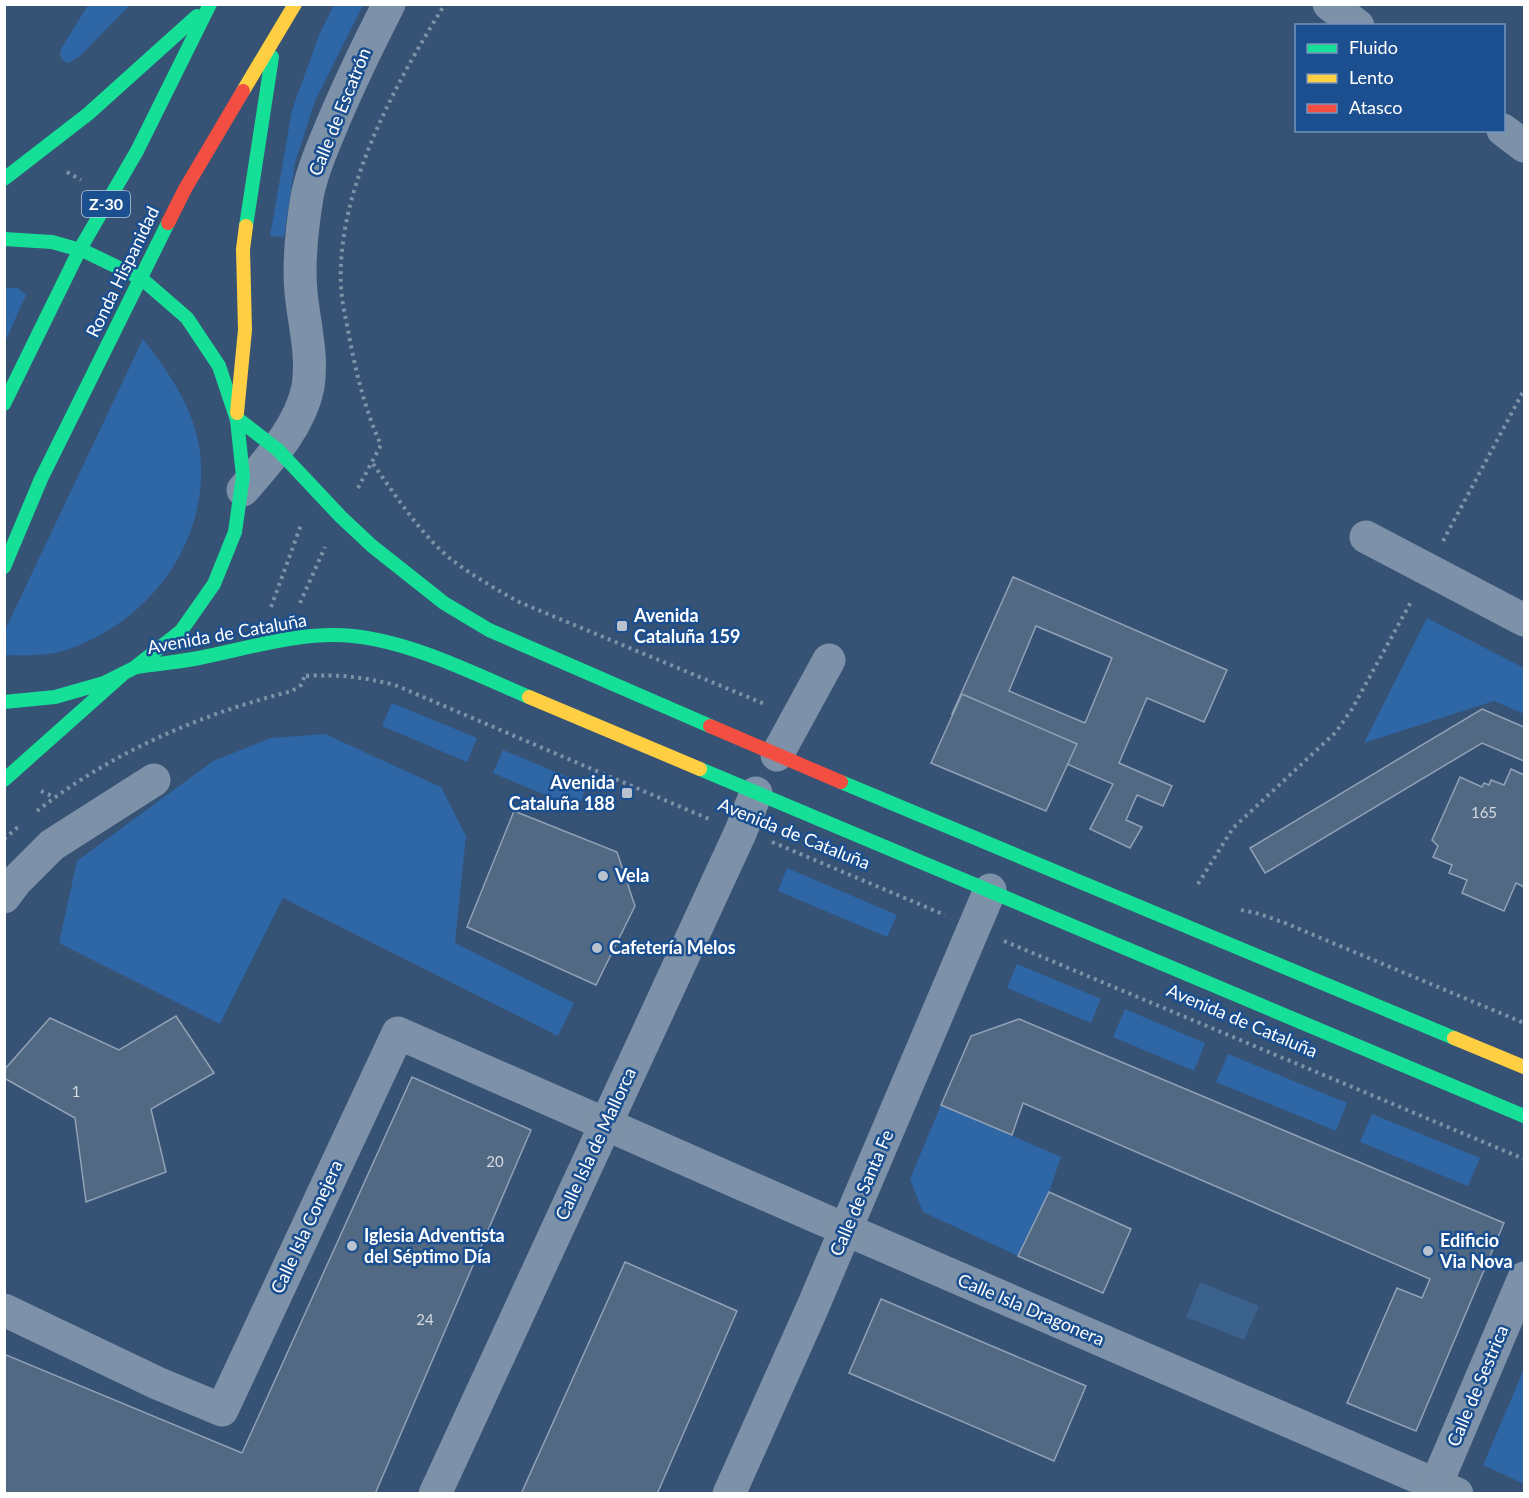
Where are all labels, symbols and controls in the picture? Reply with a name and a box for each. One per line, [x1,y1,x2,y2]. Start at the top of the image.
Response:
legend [1295,24,1505,132]
text: Fluido [1349,36,1398,58]
street label: Calle de Escatrón [303,44,375,179]
text: Lento [1349,66,1394,88]
text: Atasco [1349,96,1402,118]
road number: Z-30 [82,191,130,217]
street label: Ronda Hispanidad [81,203,163,341]
place label: Avenida Cataluña 159 [633,604,740,647]
street label: Avenida de Cataluña [145,608,308,658]
marker: Avenida Cataluña 159 [615,619,629,633]
place label: Avenida Cataluña 188 [509,771,615,814]
marker: Avenida Cataluña 188 [620,786,634,800]
street label: Avenida de Cataluña [715,793,873,874]
house number: 165 [1471,803,1497,821]
place label: Vela [614,864,649,886]
marker: Vela [596,869,610,883]
place label: Cafetería Melos [609,936,736,958]
marker: Cafetería Melos [590,941,604,955]
street label: Avenida de Cataluña [1164,978,1321,1062]
street label: Calle Isla de Mallorca [550,1064,640,1223]
house number: 1 [72,1082,80,1100]
street label: Calle de Santa Fe [825,1126,898,1259]
house number: 20 [486,1152,504,1170]
street label: Calle Isla Conejera [266,1156,347,1297]
place label: Iglesia Adventista del Séptimo Día [364,1224,505,1267]
place label: Edificio Via Nova [1439,1229,1513,1272]
marker: Iglesia Adventista del Séptimo Día [345,1239,359,1253]
marker: Edificio Via Nova [1421,1244,1435,1258]
street label: Calle Isla Dragonera [955,1268,1108,1350]
house number: 24 [416,1310,434,1328]
street label: Calle de Sestrica [1442,1322,1513,1450]

